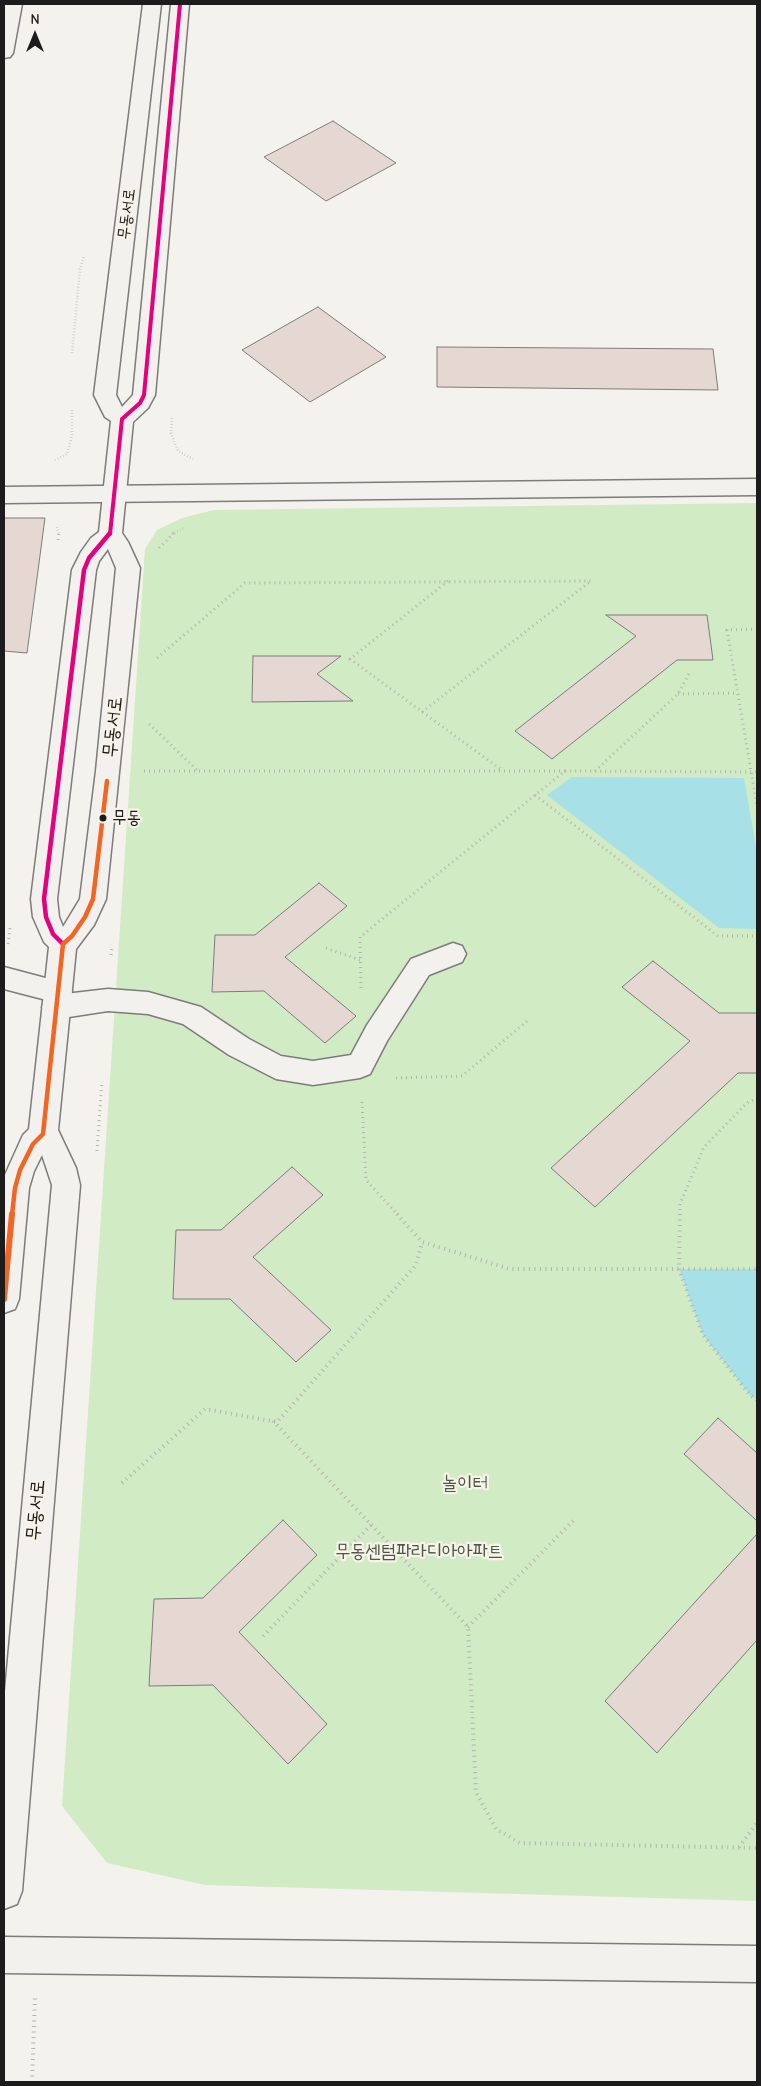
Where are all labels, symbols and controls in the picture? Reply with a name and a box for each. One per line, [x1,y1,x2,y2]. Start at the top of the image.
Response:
north arrow [10,10,60,60]
text: N [30,11,40,28]
street label: 무동서로 [114,187,140,241]
street label: 무동서로 [98,695,128,759]
place label: 무동 [112,807,141,829]
marker: 무동 [98,813,108,823]
park label: 놀이터 [442,1473,488,1495]
street label: 무동서로 [22,1479,50,1541]
park label: 무동센텀파라디아아파트 [335,1541,503,1563]

